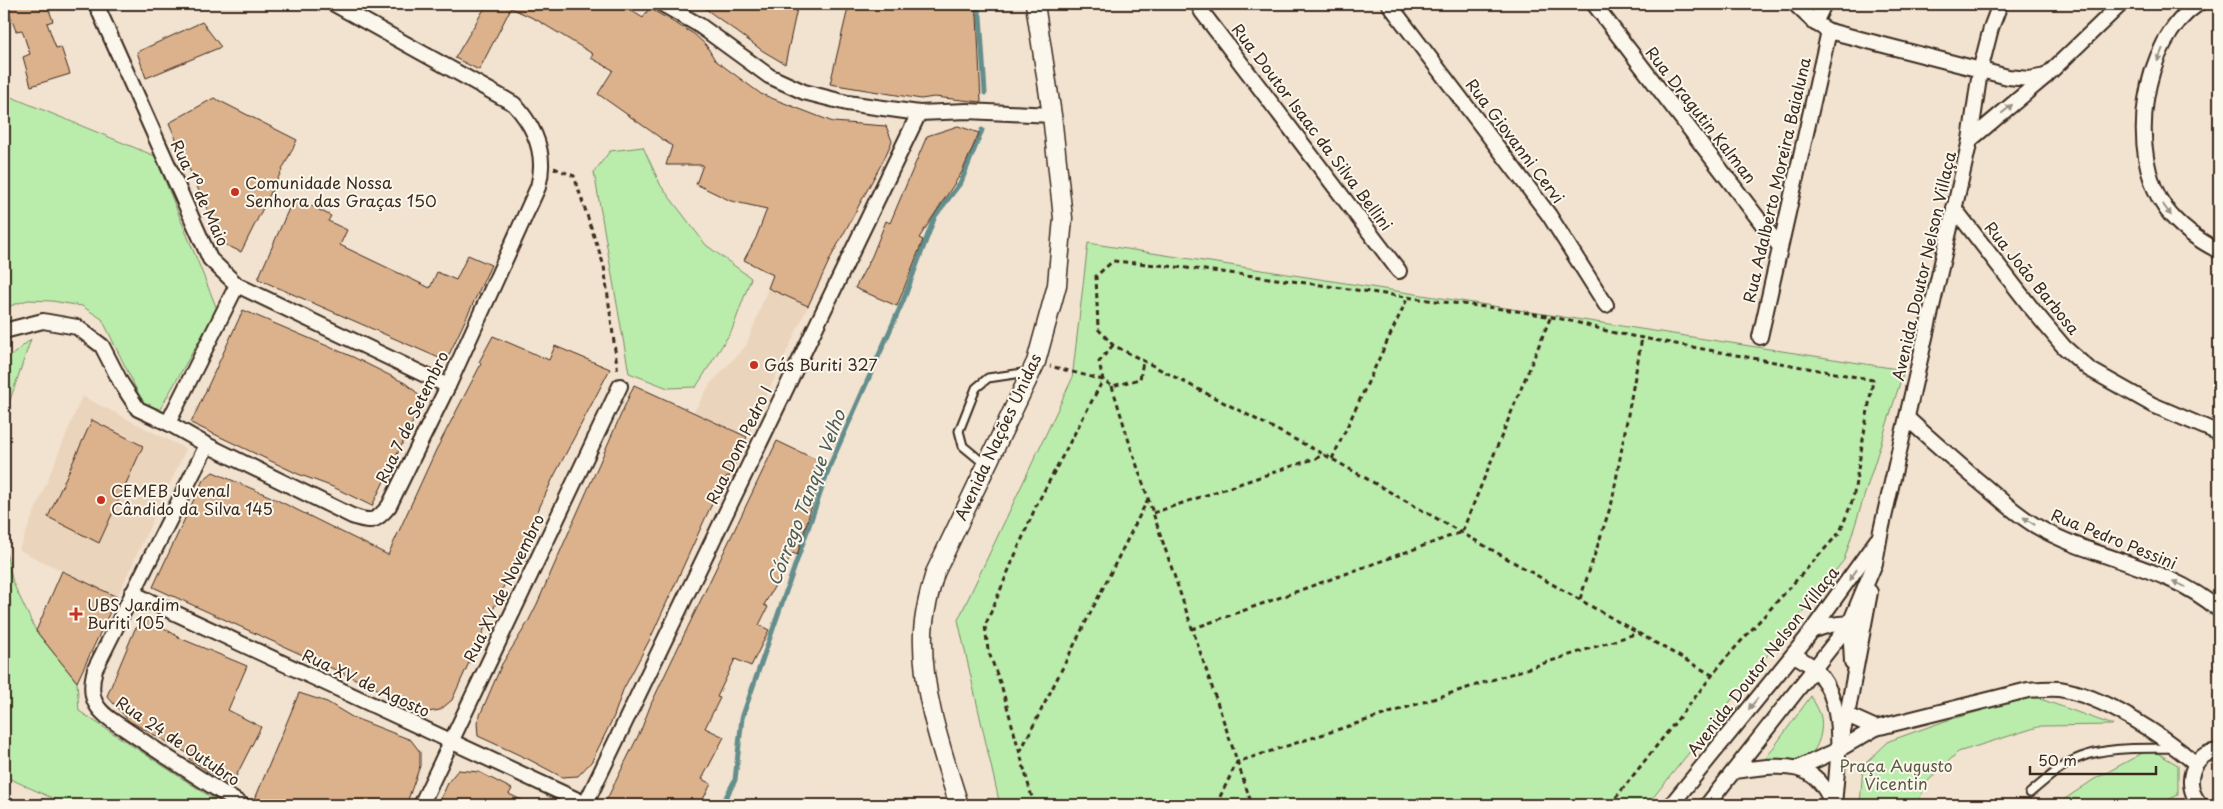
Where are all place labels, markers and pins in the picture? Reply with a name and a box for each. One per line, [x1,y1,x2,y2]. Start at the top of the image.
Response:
place label: Comunidade Nossa Senhora das Graças 150 [245,170,437,212]
marker: Comunidade Nossa Senhora das Graças 150 [229,186,241,198]
place label: Gás Buriti 327 [764,352,877,376]
marker: Gás Buriti 327 [748,359,760,371]
place label: CEMEB Juvenal Cândido da Silva 145 [111,478,273,520]
marker: CEMEB Juvenal Cândido da Silva 145 [95,494,107,506]
place label: UBS Jardim Buriti 105 [87,592,180,634]
marker: UBS Jardim Buriti 105 [69,607,83,621]

